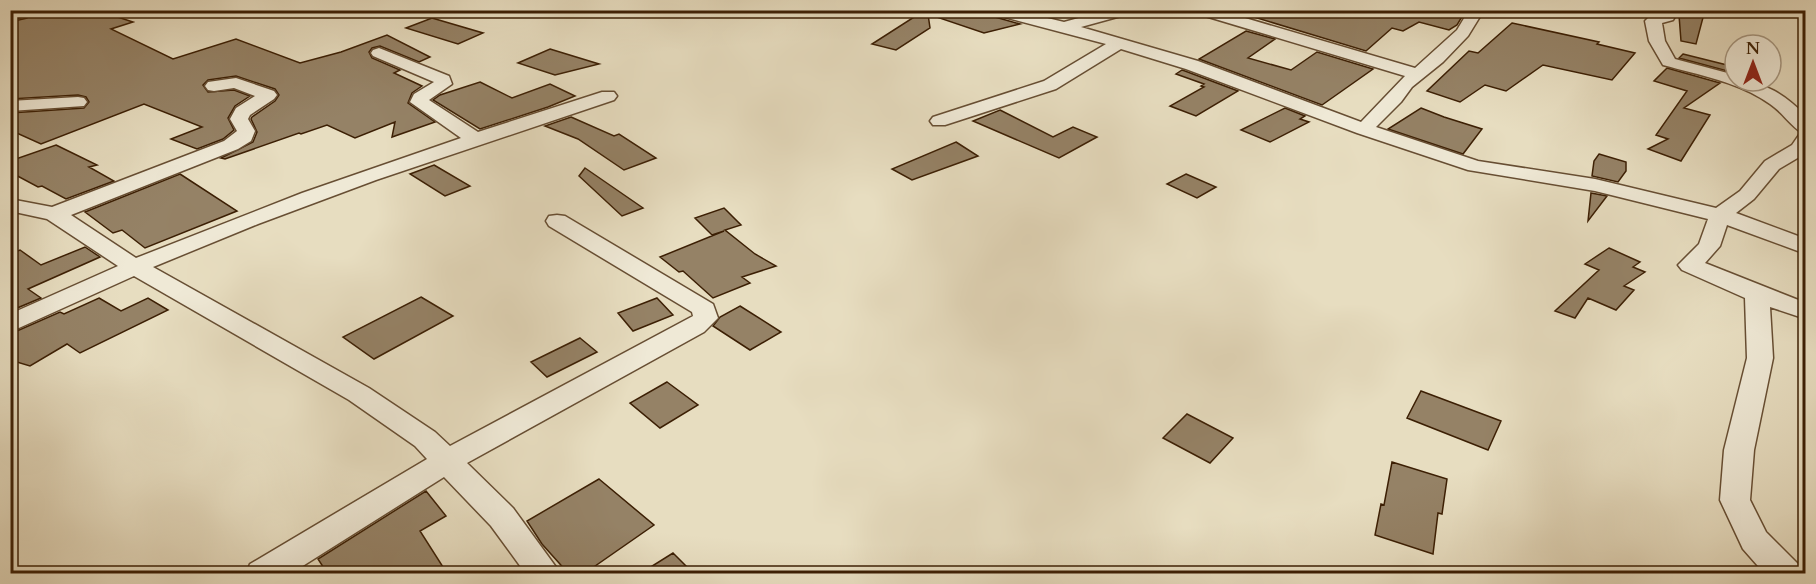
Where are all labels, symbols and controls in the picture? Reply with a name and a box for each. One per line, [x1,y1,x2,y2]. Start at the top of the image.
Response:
north arrow [1723,33,1783,93]
text: N [1746,38,1760,60]

